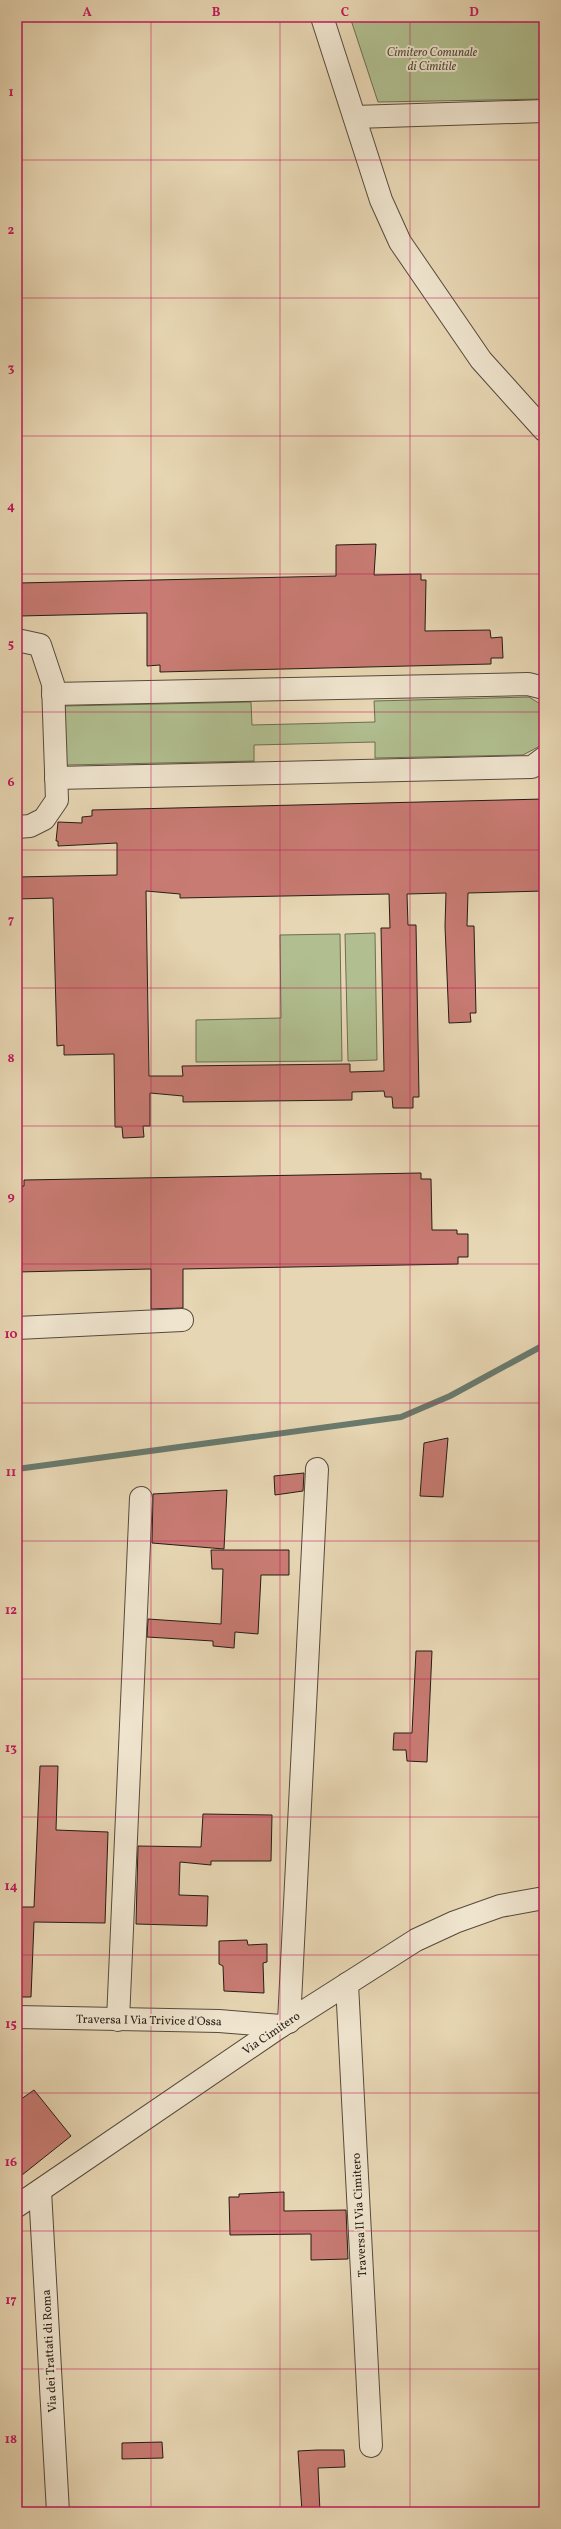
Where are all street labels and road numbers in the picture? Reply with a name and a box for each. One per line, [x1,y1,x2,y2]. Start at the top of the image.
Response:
street label: Via Cimitero [240,2009,304,2059]
street label: Traversa I Via Trivice d'Ossa [76,2012,222,2030]
street label: Traversa II Via Cimitero [349,2152,371,2278]
street label: Via dei Trattati di Roma [39,2289,61,2413]

